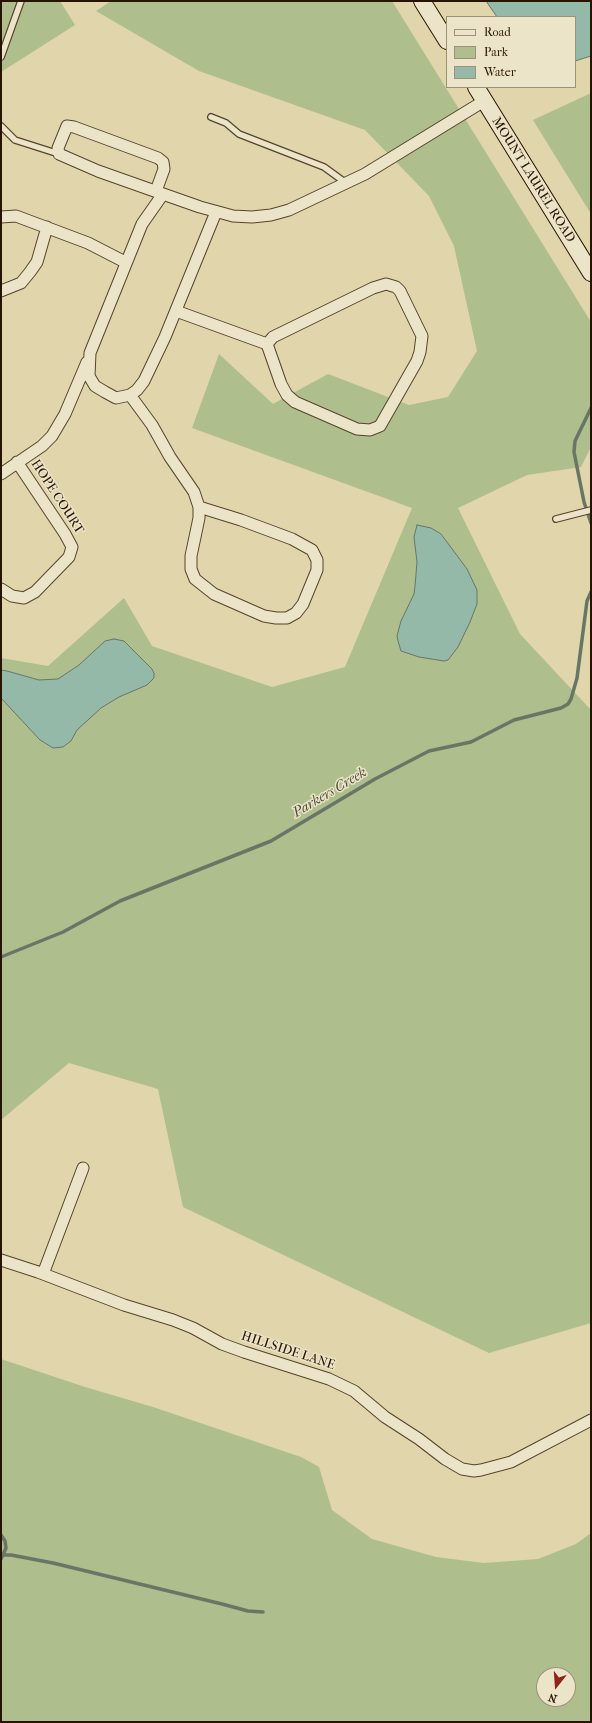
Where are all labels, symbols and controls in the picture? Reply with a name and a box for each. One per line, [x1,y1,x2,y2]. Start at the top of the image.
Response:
legend [446,16,576,88]
text: Road [484,25,511,39]
text: Park [484,45,508,59]
text: Water [484,65,516,79]
street label: MOUNT LAUREL ROAD [488,114,578,246]
street label: HOPE COURT [27,457,87,537]
water label: Parkers Creek [290,764,370,822]
street label: HILLSIDE LANE [239,1329,337,1373]
north arrow [536,1667,576,1707]
text: N [547,1691,559,1705]

